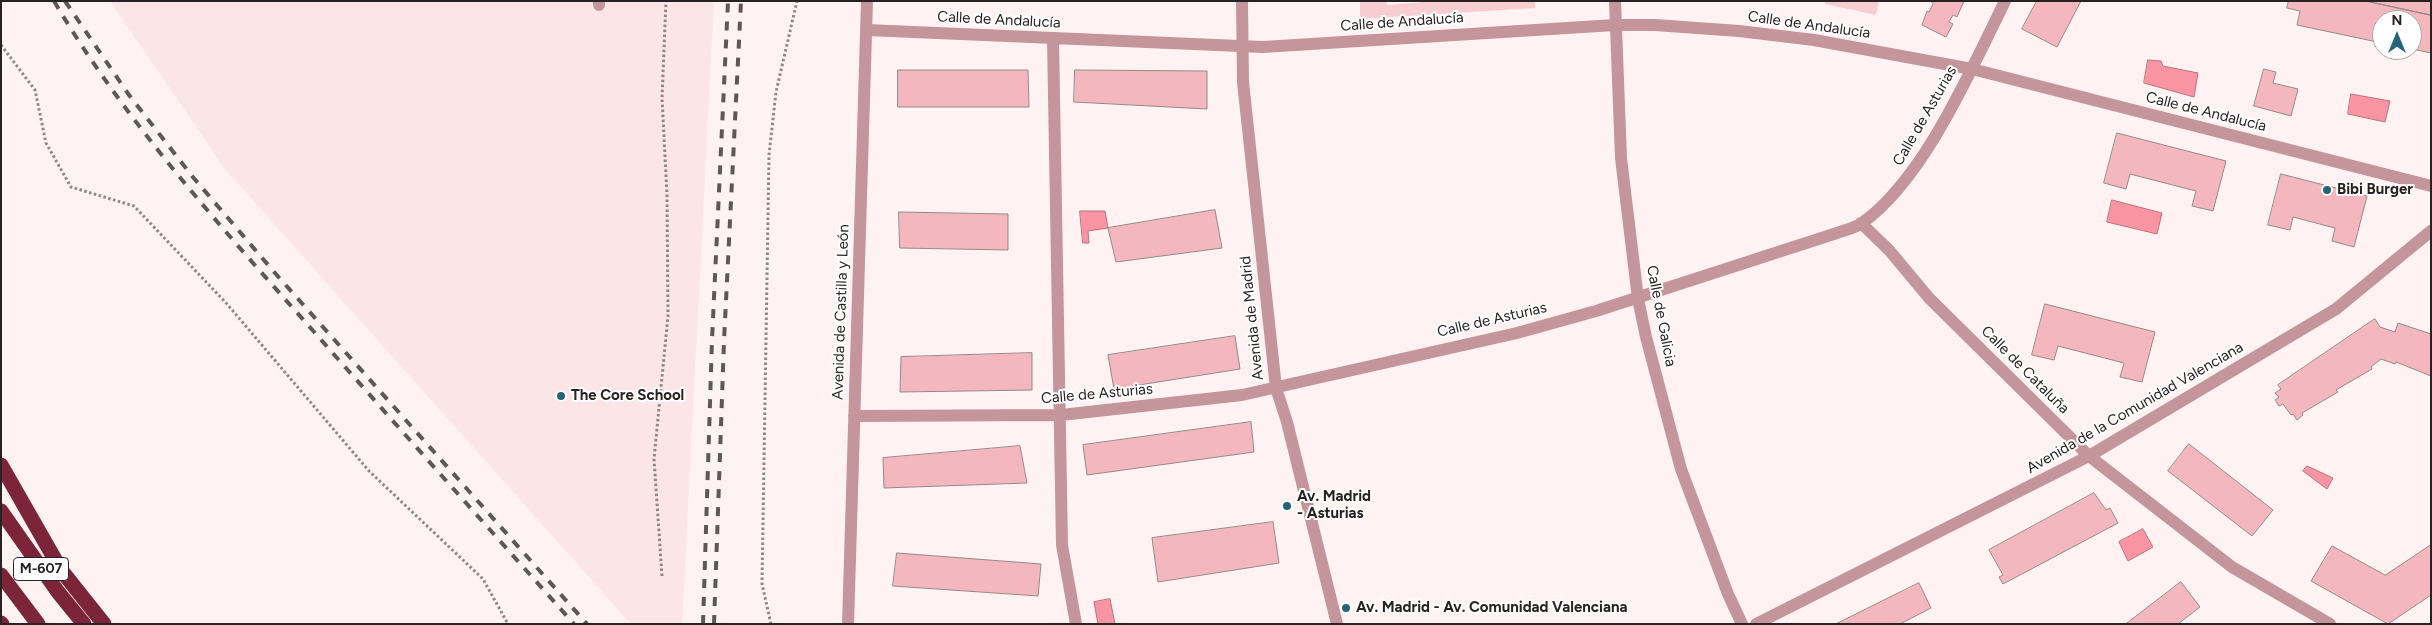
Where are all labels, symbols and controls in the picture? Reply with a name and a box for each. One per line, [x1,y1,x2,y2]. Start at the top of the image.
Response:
street label: Calle de Andalucía [1747,7,1871,43]
street label: Calle de Andalucía [937,8,1061,32]
street label: Calle de Andalucía [1340,9,1464,35]
north arrow [2372,10,2422,60]
text: N [2392,12,2402,29]
street label: Calle de Asturias [1889,63,1961,169]
street label: Calle de Andalucía [2144,88,2268,136]
place label: Bibi Burger [2337,181,2413,199]
marker: Bibi Burger [2321,184,2333,196]
street label: Avenida de Castilla y León [829,224,853,400]
street label: Avenida de Madrid [1237,255,1267,381]
street label: Calle de Galicia [1642,264,1680,368]
street label: Calle de Asturias [1435,299,1549,341]
street label: Calle de Cataluña [1977,322,2073,418]
street label: Avenida de la Comunidad Valenciana [2023,338,2247,478]
street label: Calle de Asturias [1040,380,1154,408]
place label: The Core School [571,387,684,405]
marker: The Core School [555,390,567,402]
place label: Av. Madrid - Asturias [1297,488,1371,523]
marker: Av. Madrid - Asturias [1281,500,1293,512]
road number: M-607 [13,558,68,580]
place label: Av. Madrid - Av. Comunidad Valenciana [1356,599,1627,617]
marker: Av. Madrid - Av. Comunidad Valenciana [1340,602,1352,614]

